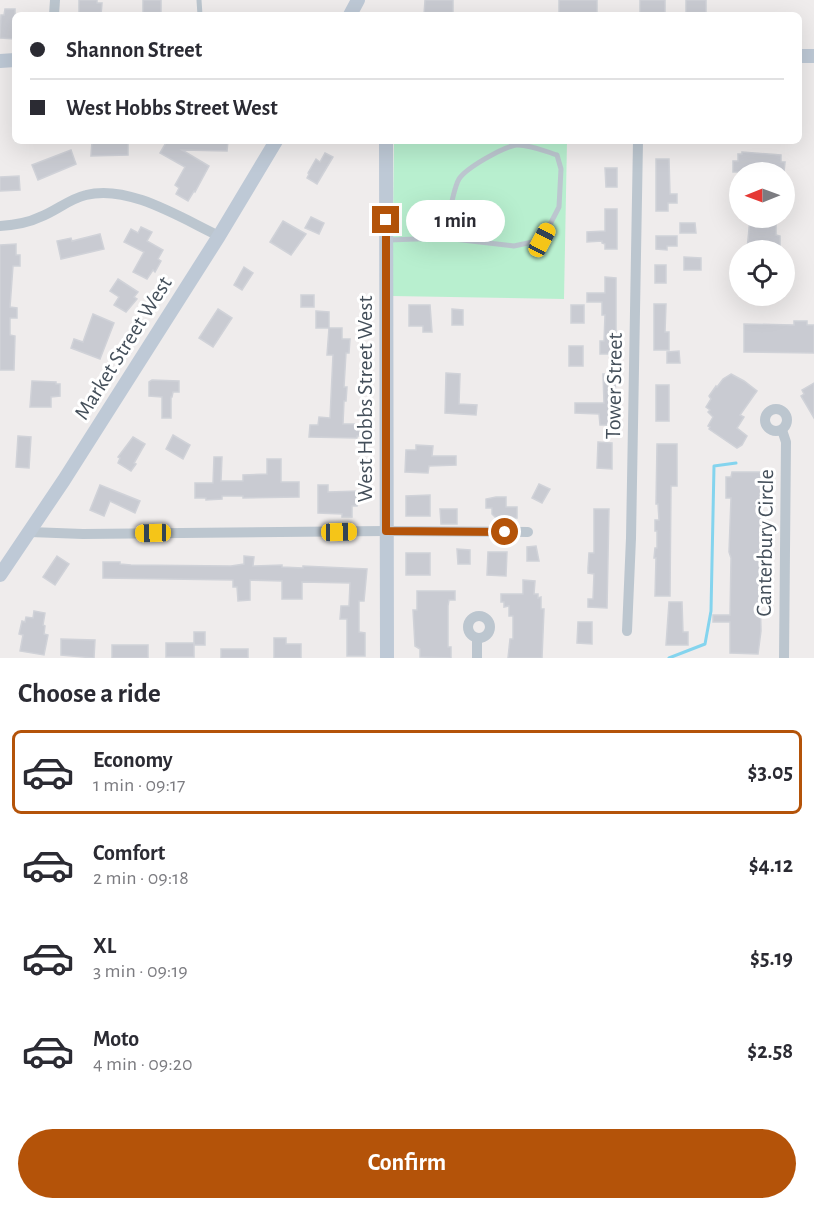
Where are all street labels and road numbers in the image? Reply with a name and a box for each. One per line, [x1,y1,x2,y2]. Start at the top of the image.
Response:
street label: Market Street West [70,273,176,423]
street label: West Hobbs Street West [354,296,376,502]
street label: Tower Street [602,332,626,440]
street label: Canterbury Circle [753,469,777,617]

